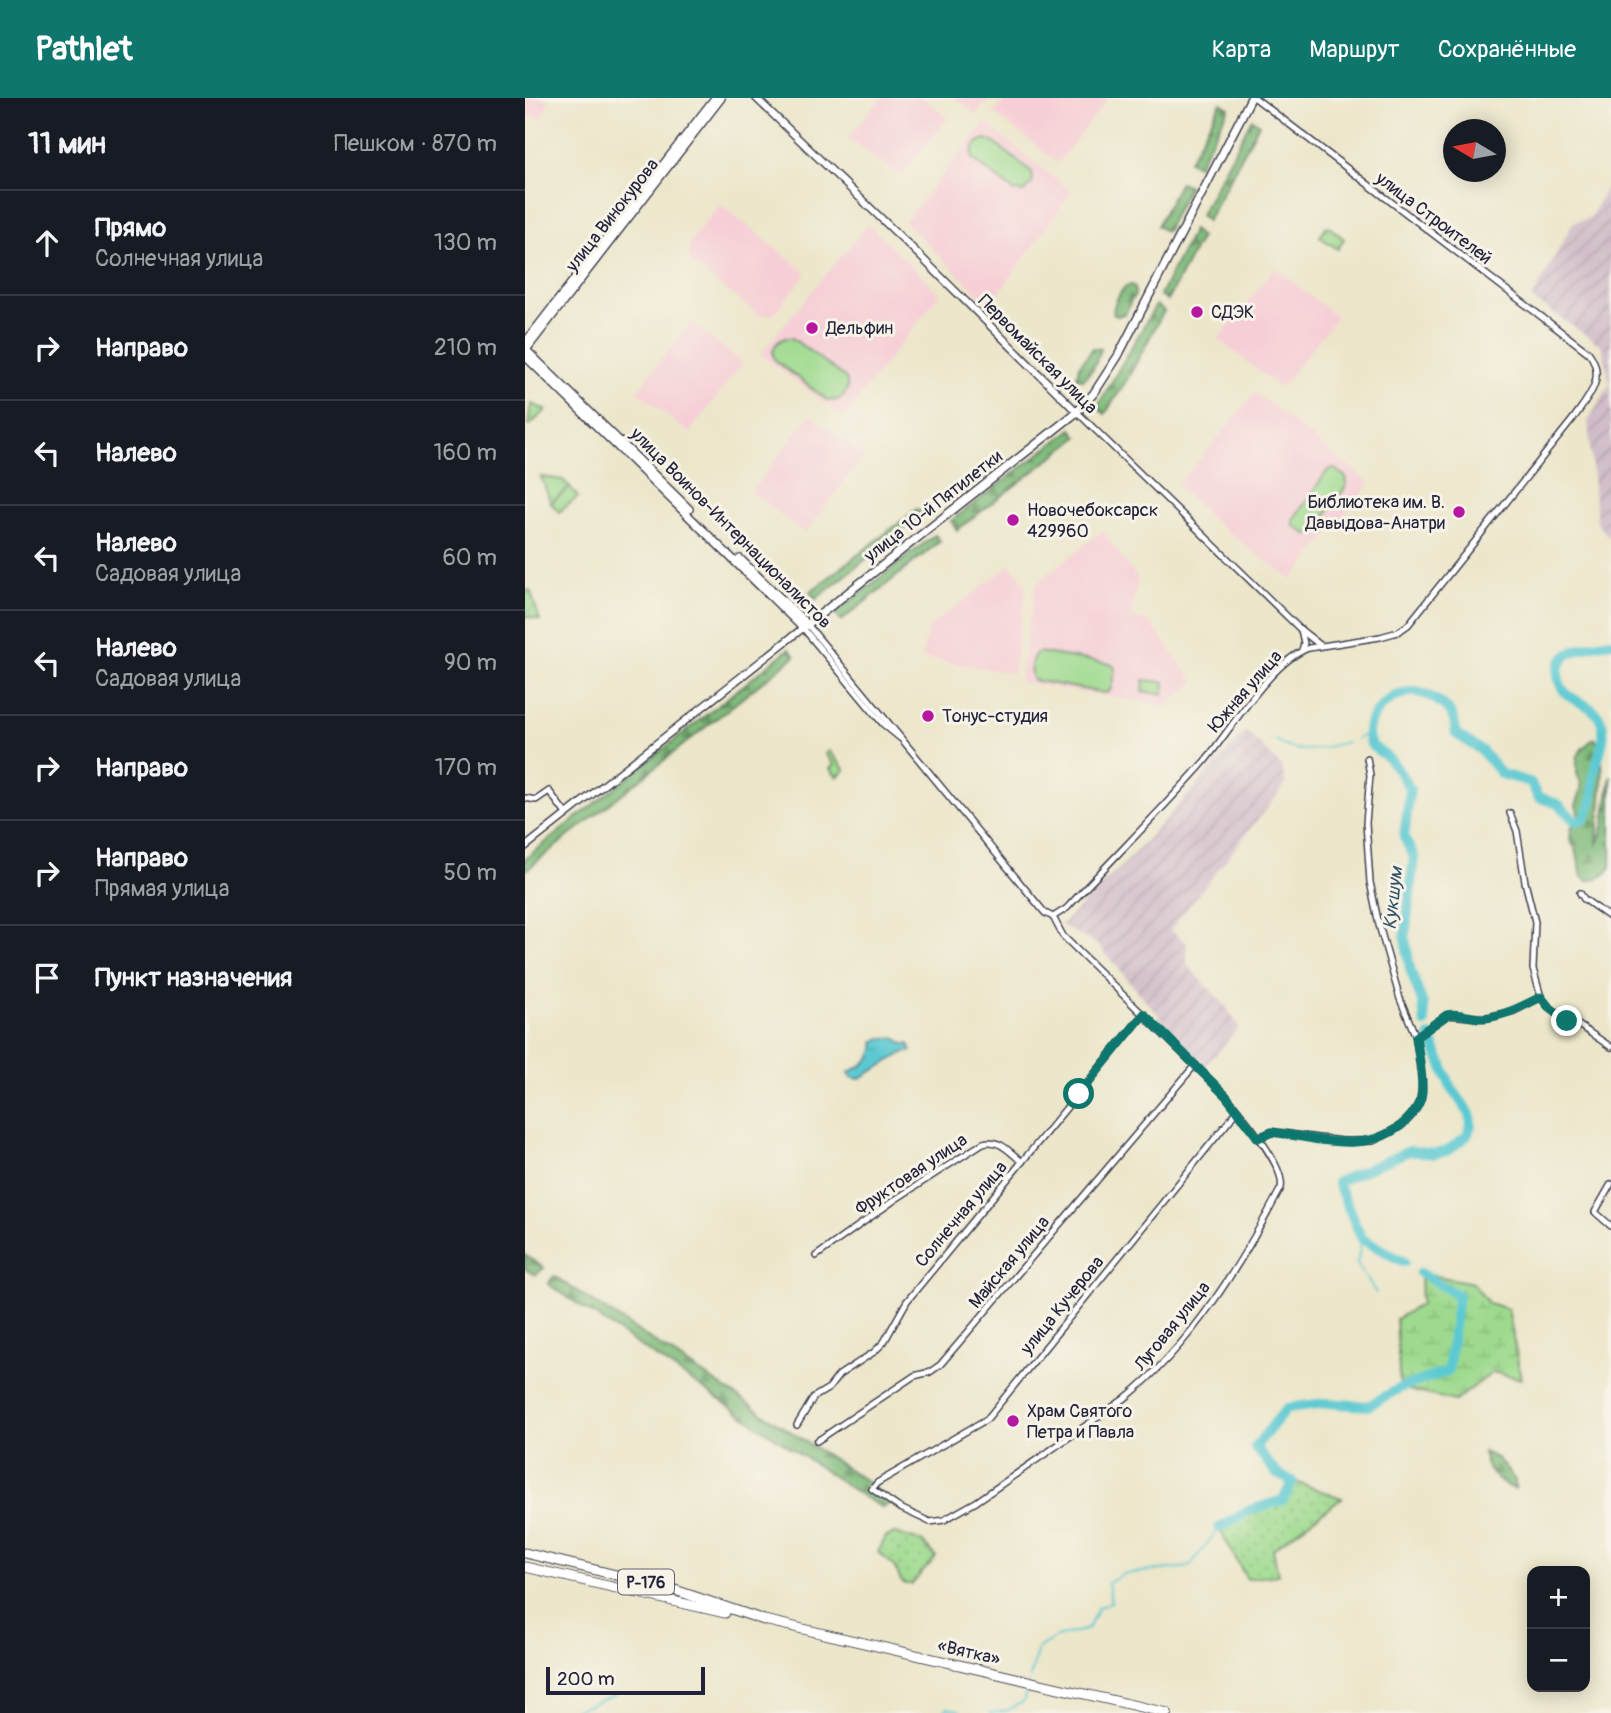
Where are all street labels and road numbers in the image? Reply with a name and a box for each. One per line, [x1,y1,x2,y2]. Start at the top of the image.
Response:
street label: улица Винокурова [560,154,664,278]
street label: улица Строителей [1370,167,1496,270]
street label: Первомайская улица [973,290,1102,419]
street label: улица Воинов-Интернационалистов [624,422,836,634]
street label: улица 10-й Пятилетки [859,445,1007,568]
street label: Южная улица [1203,645,1287,737]
street label: Фруктовая улица [851,1128,972,1220]
street label: Солнечная улица [910,1156,1013,1272]
street label: Майская улица [964,1211,1055,1313]
street label: улица Кучерова [1015,1251,1109,1360]
street label: Луговая улица [1129,1277,1216,1377]
road number: Р-176 [618,1570,674,1594]
street label: «Вятка» [935,1634,1002,1671]

